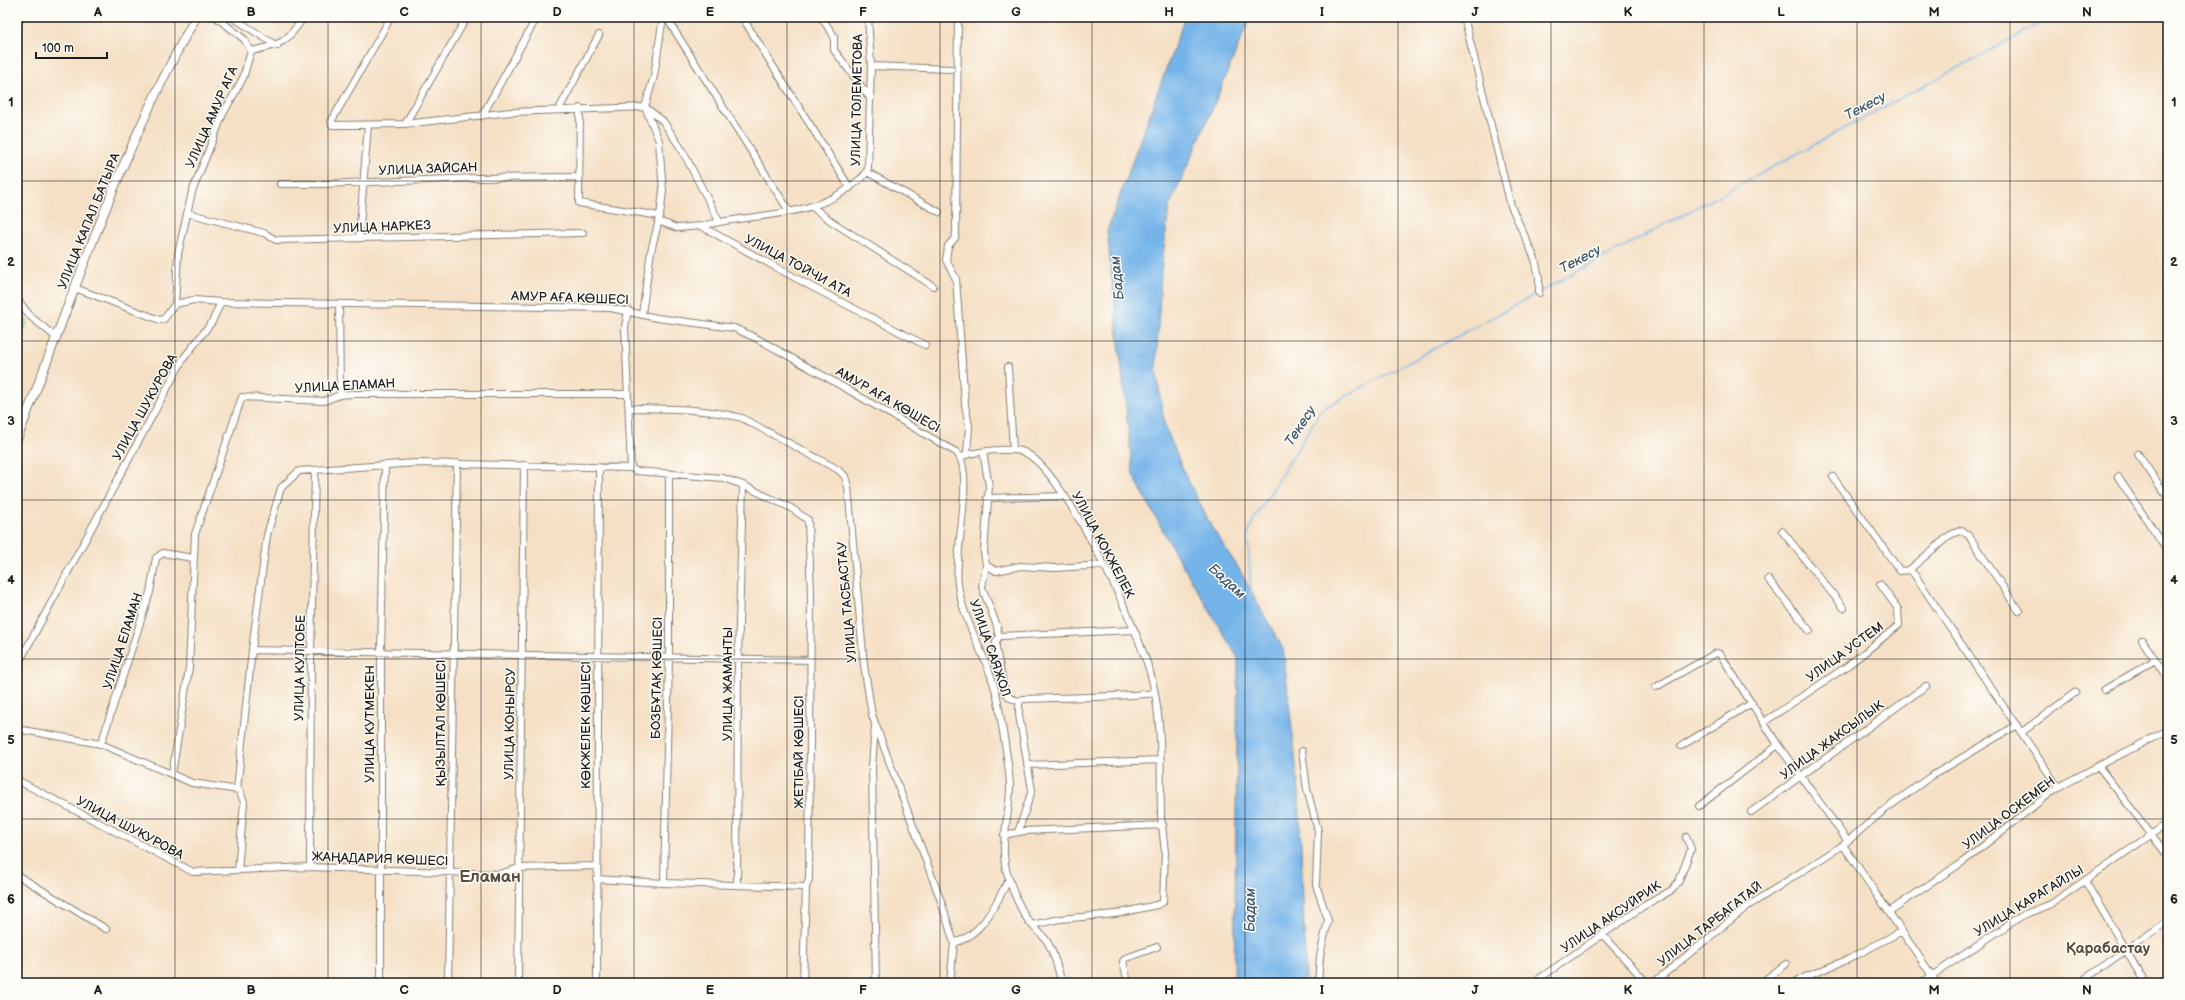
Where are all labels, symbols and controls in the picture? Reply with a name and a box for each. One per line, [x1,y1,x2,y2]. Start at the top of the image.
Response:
text: A [93,4,102,20]
text: B [246,4,256,20]
text: C [399,4,409,20]
text: D [552,4,562,20]
text: E [706,4,715,20]
text: F [859,4,867,20]
text: G [1011,4,1021,20]
text: H [1164,4,1174,20]
text: I [1320,4,1324,20]
text: J [1471,4,1479,20]
text: K [1624,4,1633,20]
text: L [1777,4,1785,20]
text: M [1928,4,1940,20]
text: N [2082,4,2092,20]
scale bar [36,34,107,60]
street label: УЛИЦА ТОЛЕМЕТОВА [848,34,866,166]
text: 100 m [42,41,74,56]
street label: УЛИЦА АМУР АГА [182,64,242,170]
water label: Текесу [1841,88,1889,124]
text: 1 [8,94,14,110]
text: 1 [2171,94,2177,110]
street label: УЛИЦА КАПАЛ БАТЫРА [54,150,124,292]
street label: УЛИЦА ЗАЙСАН [378,159,478,179]
street label: УЛИЦА НАРКЕЗ [333,217,432,237]
street label: УЛИЦА ТОЙЧИ АТА [742,231,854,301]
water label: Текесу [1556,241,1604,277]
text: 2 [7,254,15,270]
text: 2 [2170,254,2178,270]
water label: Бадам [1106,255,1128,301]
street label: АМУР АҒА КӨШЕСІ [510,288,629,308]
street label: УЛИЦА ШУКУРОВА [109,351,181,463]
street label: АМУР АҒА КӨШЕСІ [832,363,943,436]
street label: УЛИЦА ЕЛАМАН [294,375,396,397]
water label: Текесу [1281,402,1320,449]
text: 3 [7,413,15,429]
text: 3 [2170,413,2178,429]
street label: УЛИЦА КОКЖЕЛЕК [1068,489,1138,602]
street label: УЛИЦА ТАСБАСТАУ [834,540,860,663]
water label: Бадам [1205,560,1249,602]
text: 4 [7,572,15,588]
text: 4 [2170,572,2178,588]
street label: УЛИЦА ЕЛАМАН [100,591,146,691]
street label: УЛИЦА САЯЖОЛ [966,597,1014,699]
street label: УЛИЦА КУЛТОБЕ [291,615,309,721]
street label: БОЗБҰТАҚ КӨШЕСІ [648,617,666,739]
street label: УЛИЦА УСТЕМ [1803,619,1887,685]
street label: УЛИЦА ЖАМАНТЫ [720,627,736,741]
street label: ҚЫЗЫЛТАЛ КӨШЕСІ [433,659,449,787]
street label: КӨКЖЕЛЕК КӨШЕСІ [578,661,594,789]
street label: УЛИЦА КУТМЕКЕН [362,665,378,783]
street label: УЛИЦА КОНЫРСУ [501,667,519,780]
street label: ЖЕТІБАЙ КӨШЕСІ [791,695,807,809]
street label: УЛИЦА ЖАКСЫЛЫК [1777,697,1887,783]
text: 5 [7,732,15,748]
text: 5 [2170,732,2178,748]
street label: УЛИЦА ОСКЕМЕН [1960,773,2058,853]
street label: УЛИЦА ШУКУРОВА [74,793,187,863]
street label: ЖАҢАДАРИЯ КӨШЕСІ [311,849,449,869]
street label: УЛИЦА КАРАГАЙЛЫ [1971,862,2087,940]
district label: Еламан [459,867,521,887]
street label: УЛИЦА АКСУЙРИК [1558,877,1664,956]
street label: УЛИЦА ТАРБАГАТАЙ [1655,878,1765,970]
water label: Бадам [1242,888,1259,932]
text: 6 [7,891,15,907]
text: 6 [2170,891,2178,907]
district label: Қарабастау [2066,939,2151,958]
text: A [93,982,102,998]
text: B [246,982,256,998]
text: C [399,982,409,998]
text: D [552,982,562,998]
text: E [706,982,715,998]
text: F [859,982,867,998]
text: G [1011,982,1021,998]
text: H [1164,982,1174,998]
text: I [1320,982,1324,998]
text: J [1471,982,1479,998]
text: K [1624,982,1633,998]
text: L [1777,982,1785,998]
text: M [1928,982,1940,998]
text: N [2082,982,2092,998]

